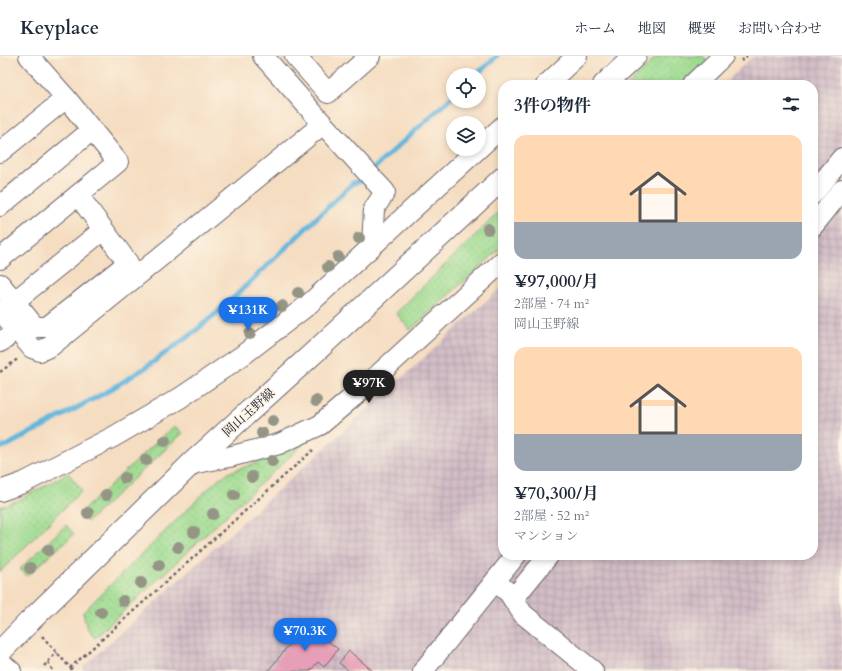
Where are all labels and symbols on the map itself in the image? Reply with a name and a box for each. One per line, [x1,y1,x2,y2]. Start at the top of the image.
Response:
pin: ¥131K [220,297,276,331]
pin: ¥97K [345,370,393,404]
street label: 岡山玉野線 [218,384,279,441]
pin: ¥70.3K [272,618,338,652]

